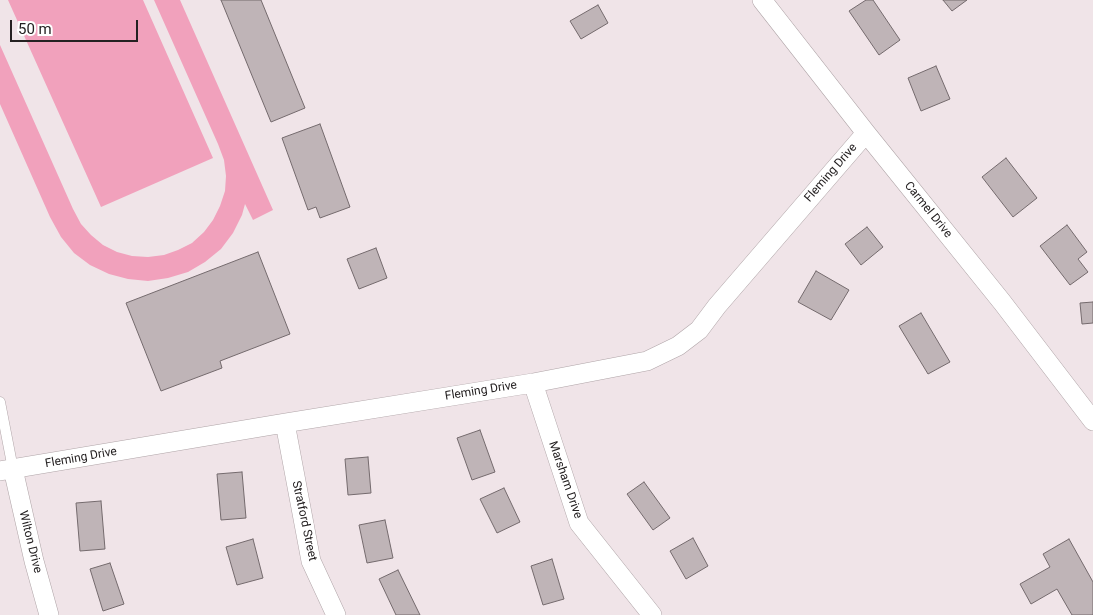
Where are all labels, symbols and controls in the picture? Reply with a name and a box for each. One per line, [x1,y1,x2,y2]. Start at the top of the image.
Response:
scale bar [12,10,140,42]
text: 50 m [18,20,52,38]
street label: Fleming Drive [802,141,860,205]
street label: Carmel Drive [901,179,955,241]
street label: Fleming Drive [444,378,518,404]
street label: Marsham Drive [545,439,585,521]
street label: Fleming Drive [44,445,118,471]
street label: Stratford Street [288,480,320,562]
street label: Wilton Drive [15,509,45,575]

